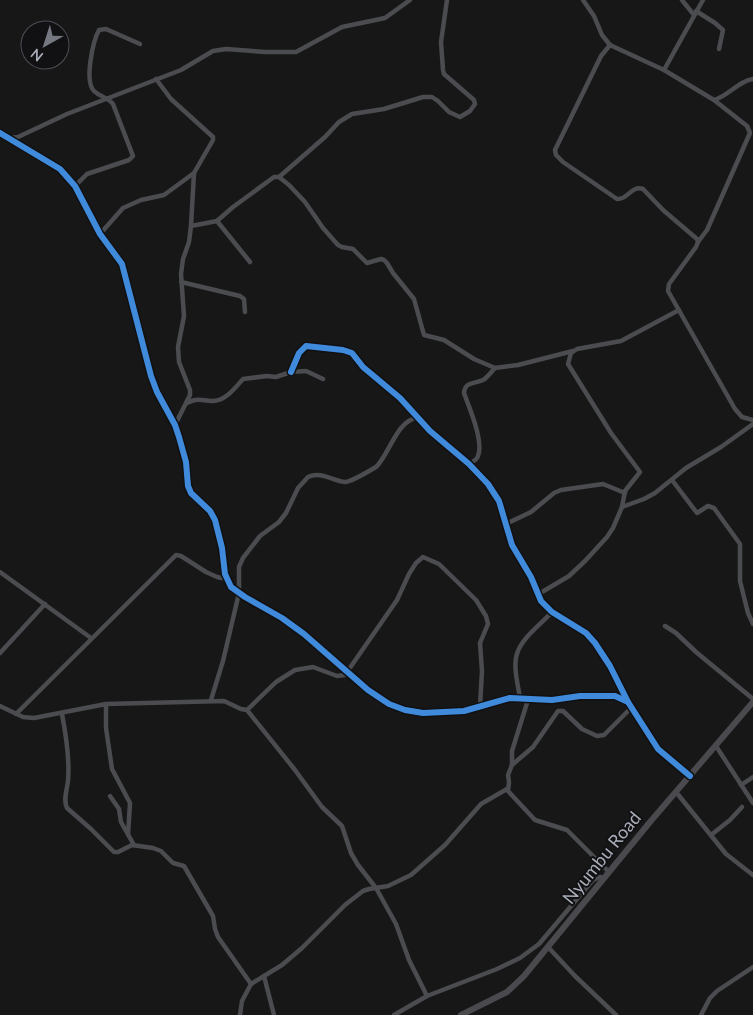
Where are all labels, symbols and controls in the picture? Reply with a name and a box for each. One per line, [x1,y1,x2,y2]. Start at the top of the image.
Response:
north arrow [20,20,70,70]
text: N [27,45,46,65]
street label: Nyumbu Road [557,807,645,908]

